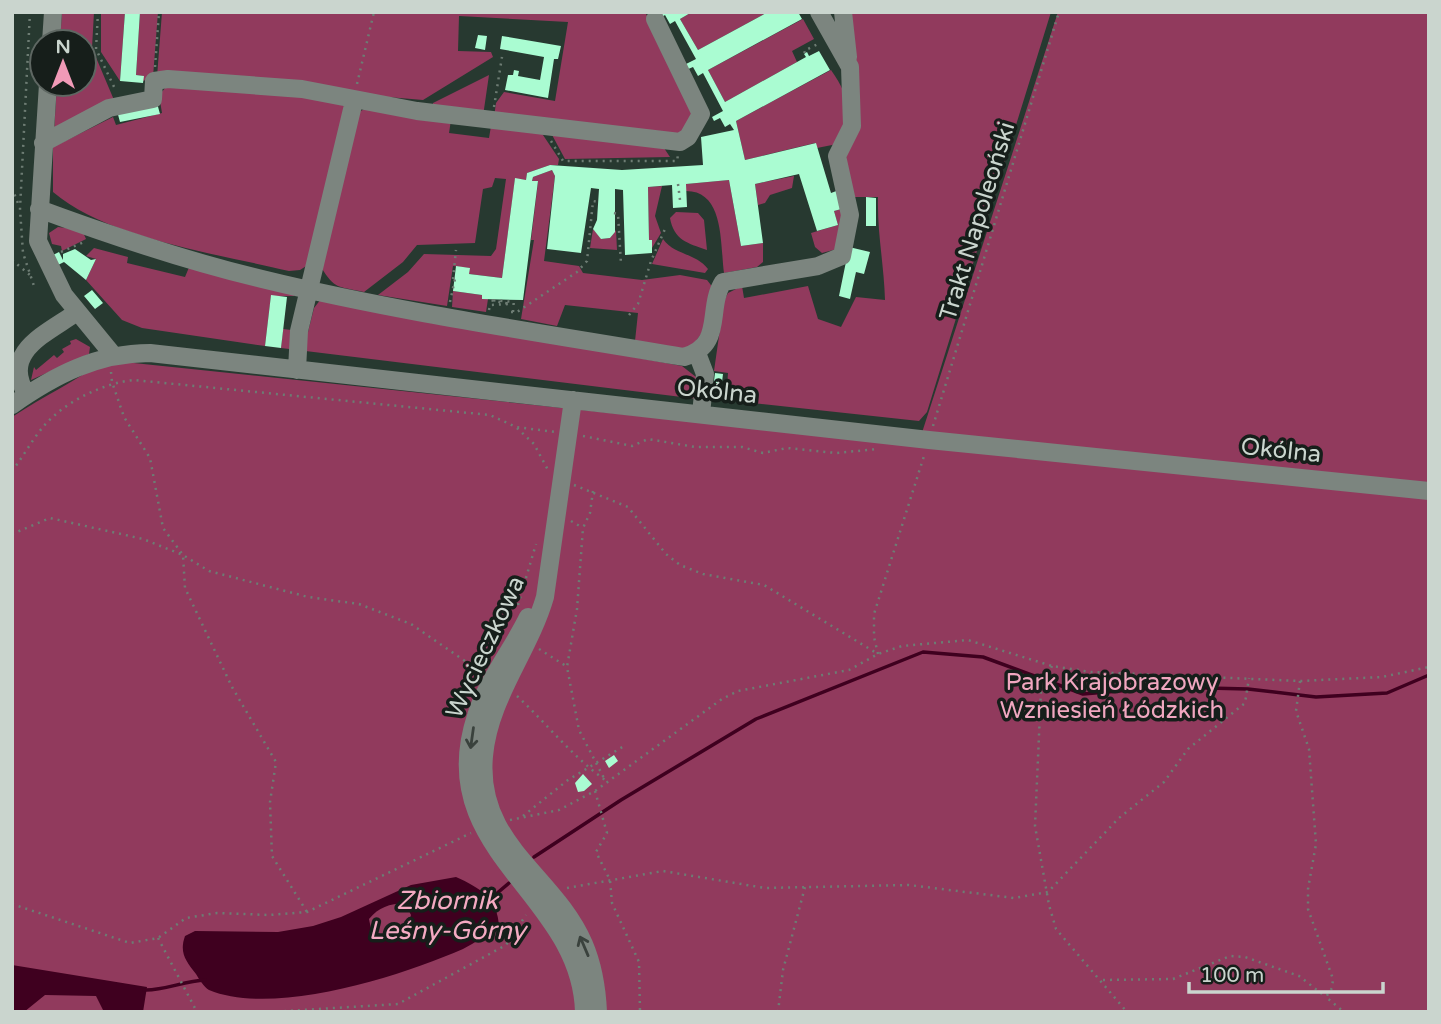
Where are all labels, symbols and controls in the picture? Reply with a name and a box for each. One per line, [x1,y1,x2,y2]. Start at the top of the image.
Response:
north arrow [28,28,98,98]
text: N [55,36,71,58]
street label: Trakt Napoleoński [933,118,1021,324]
street label: Okólna [675,373,759,410]
street label: Okólna [1239,432,1323,469]
street label: Wycieczkowa [440,572,531,723]
park label: Park Krajobrazowy Wzniesień Łódzkich [1000,668,1224,725]
one-way arrow [465,726,478,749]
water label: Zbiornik Leśny-Górny [368,885,529,946]
one-way arrow [576,936,589,957]
scale bar [1189,950,1383,994]
text: 100 m [1200,963,1264,988]

